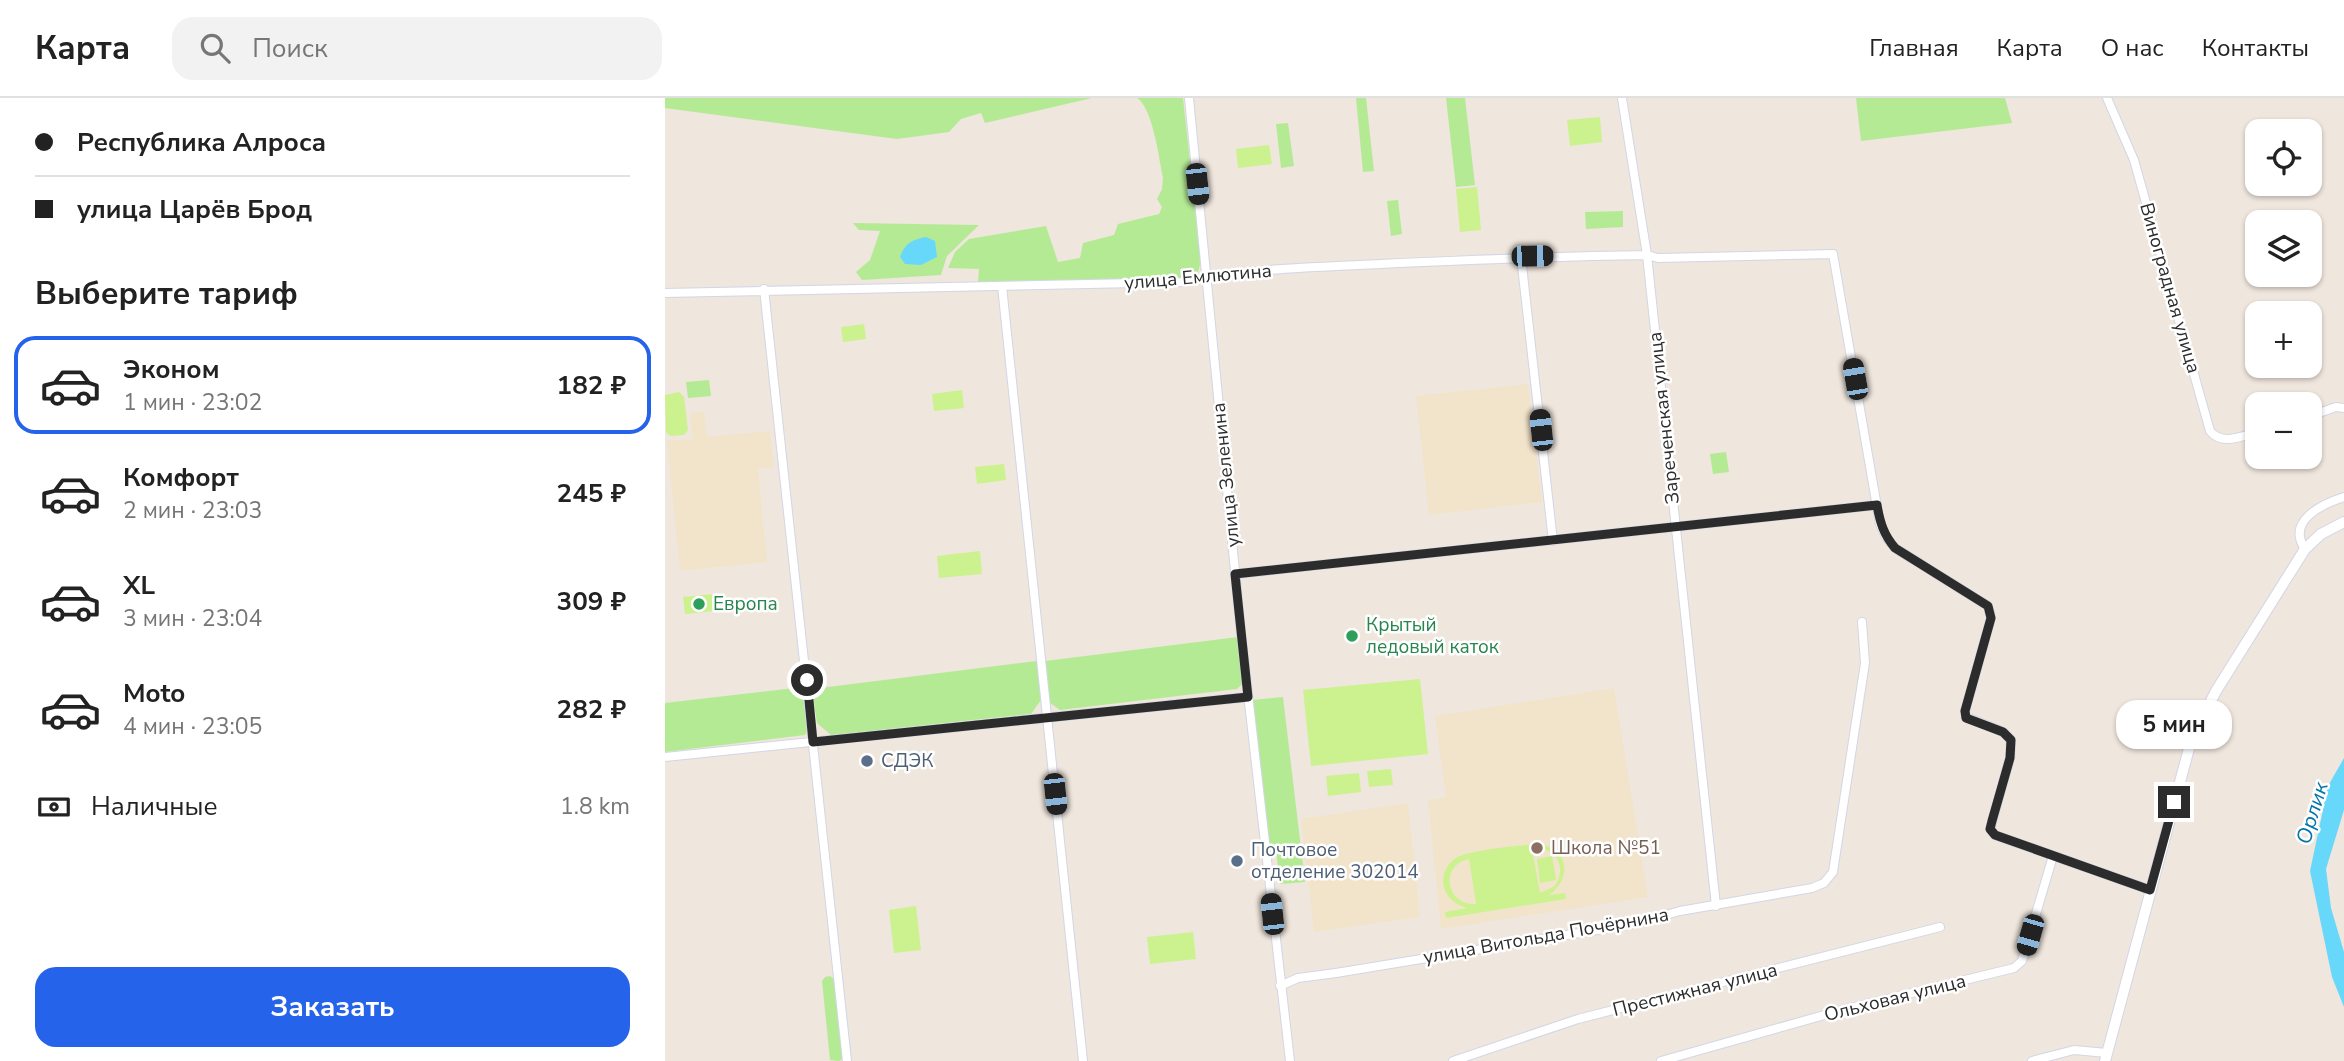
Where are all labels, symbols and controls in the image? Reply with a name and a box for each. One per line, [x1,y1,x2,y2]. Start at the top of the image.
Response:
search box [172,17,662,80]
text: Карта [35,26,130,71]
icon: search [196,29,234,67]
text: Поиск [252,31,328,66]
text: Главная [1869,32,1959,64]
text: Карта [1997,32,2063,64]
text: О нас [2101,32,2164,64]
text: Контакты [2202,32,2309,64]
map controls [2245,119,2322,469]
button: locate [2245,119,2322,196]
text: Республика Алроса [77,125,326,160]
car [1185,162,1210,206]
text: улица Царёв Брод [77,192,312,227]
street label: Виноградная улица [2133,200,2207,376]
button: layers [2245,210,2322,287]
car [1511,245,1554,267]
street label: улица Емлютина [1123,258,1273,296]
text: Выберите тариф [35,272,298,315]
button: + [2245,301,2322,378]
street label: Зареченская улица [1642,330,1686,506]
text: Эконом [123,352,220,387]
icon: car [39,354,102,417]
car [1842,356,1869,402]
text: 182 ₽ [557,368,626,403]
text: 1 мин · 23:02 [123,387,262,418]
button: − [2245,392,2322,469]
street label: улица Зеленина [1205,401,1247,549]
car [1529,408,1554,452]
text: Комфорт [123,460,239,495]
icon: car [39,462,102,525]
text: 245 ₽ [557,476,626,511]
text: 2 мин · 23:03 [123,495,262,526]
text: XL [123,568,155,603]
icon: car [39,570,102,633]
text: 309 ₽ [557,584,626,619]
place label: Европа [713,591,778,617]
marker: Европа [691,596,707,612]
text: 3 мин · 23:04 [123,603,262,634]
place label: Крытый ледовый каток [1366,612,1499,660]
marker: Крытый ледовый каток [1344,628,1360,644]
route start [791,664,823,696]
text: Moto [123,676,185,711]
icon: car [39,678,102,741]
text: 282 ₽ [557,692,626,727]
callout: 5 мин [2116,700,2232,750]
text: 5 мин [2142,709,2206,740]
text: 4 мин · 23:05 [123,711,262,742]
place label: СДЭК [881,748,934,774]
marker: СДЭК [859,753,875,769]
car [1043,772,1068,816]
water label: Орлик [2289,778,2335,848]
route end [2158,786,2190,818]
icon: cash [35,788,73,826]
text: Наличные [91,789,218,824]
text: 1.8 km [560,791,630,822]
place label: Школа №51 [1551,835,1661,861]
place label: Почтовое отделение 302014 [1251,837,1419,885]
marker: Школа №51 [1529,840,1545,856]
marker: Почтовое отделение 302014 [1229,853,1245,869]
car [1260,892,1285,936]
street label: улица Витольда Почёрнина [1421,902,1671,970]
car [2015,912,2046,958]
street label: Престижная улица [1610,957,1780,1023]
button: Заказать [35,967,630,1047]
street label: Ольховая улица [1821,968,1969,1028]

